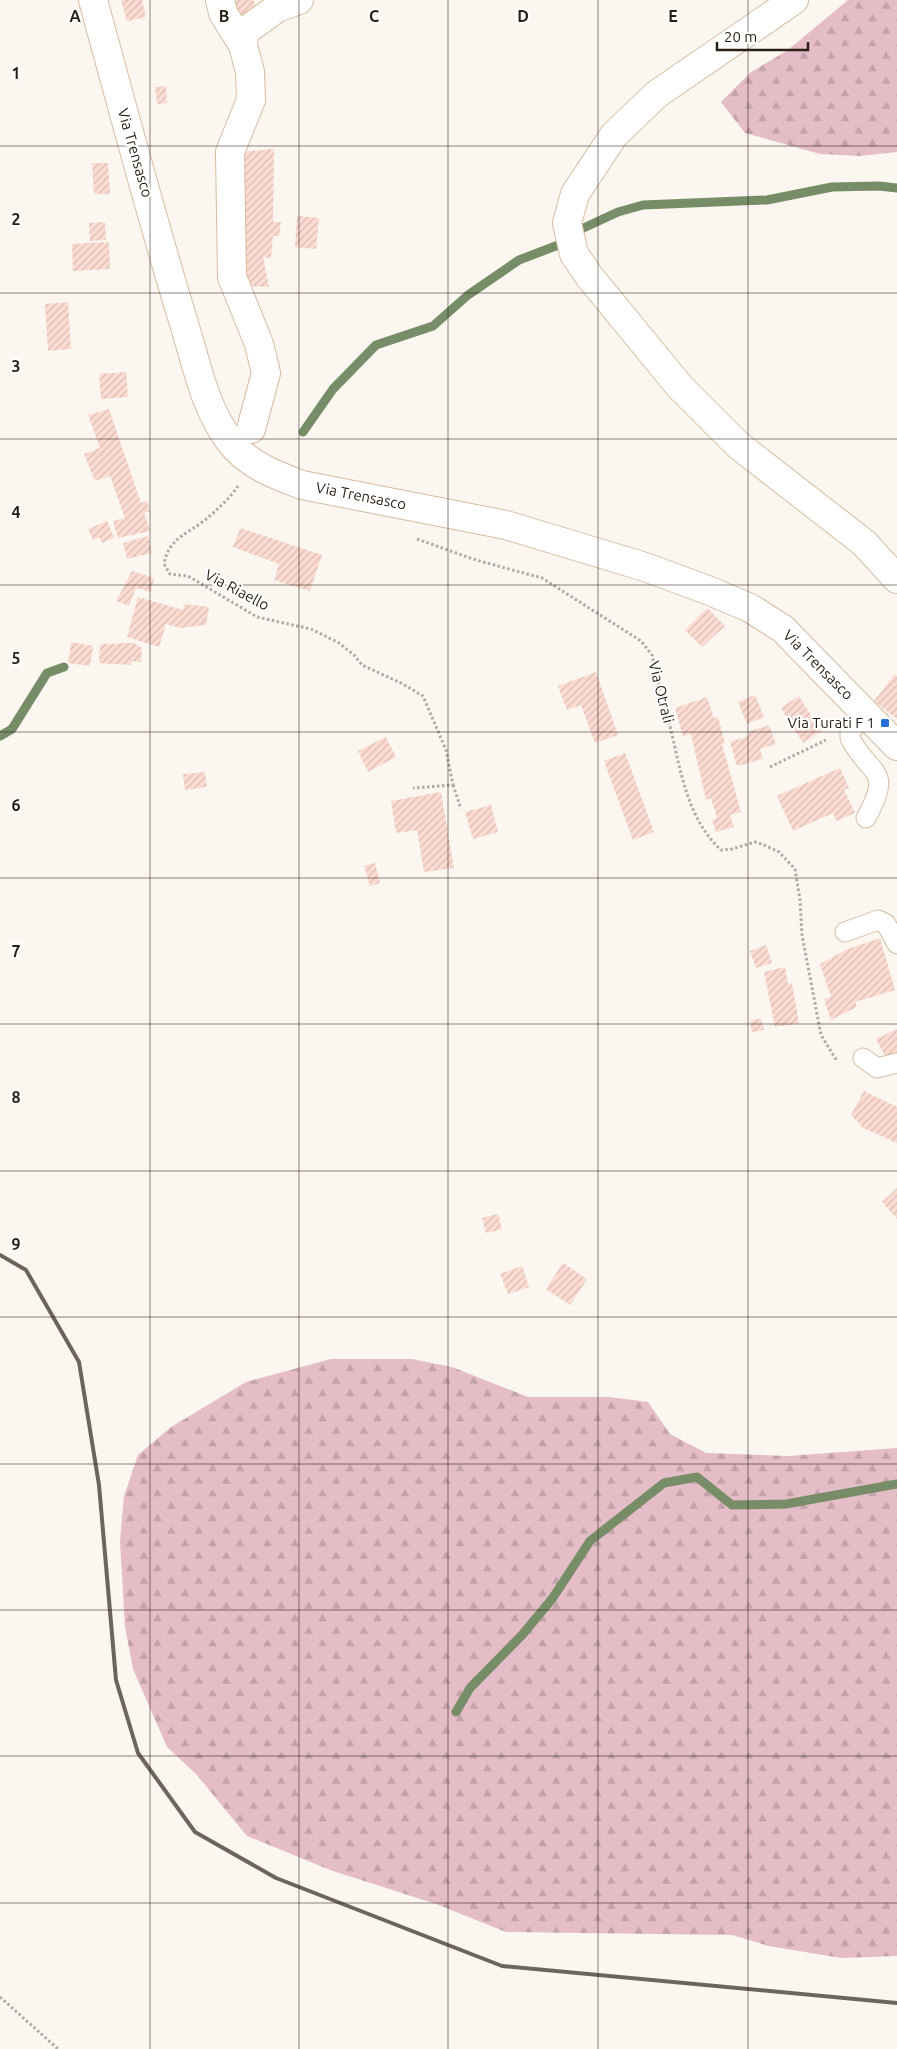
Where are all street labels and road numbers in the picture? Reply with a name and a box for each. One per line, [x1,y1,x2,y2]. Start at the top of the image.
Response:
street label: Via Trensasco [115,107,156,199]
street label: Via Trensasco [315,478,408,513]
street label: Via Riaello [202,566,272,614]
street label: Via Trensasco [780,626,857,703]
street label: Via Otrali [646,659,677,725]

